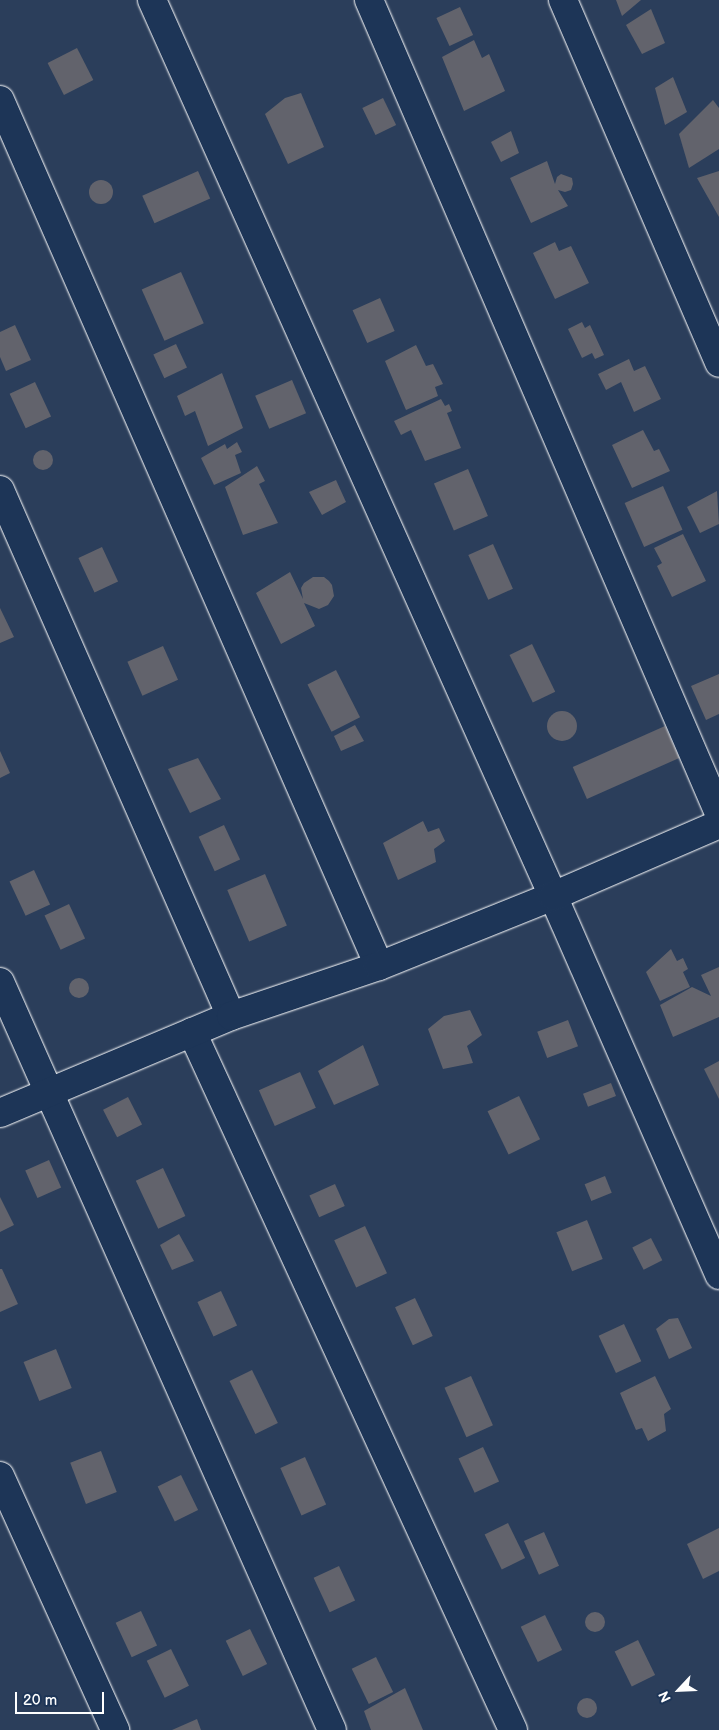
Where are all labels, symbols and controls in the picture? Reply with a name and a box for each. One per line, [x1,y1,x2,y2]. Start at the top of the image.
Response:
north arrow [654,1665,704,1715]
scale bar [18,1682,106,1714]
text: N [655,1688,675,1705]
text: 20 m [23,1691,57,1710]

